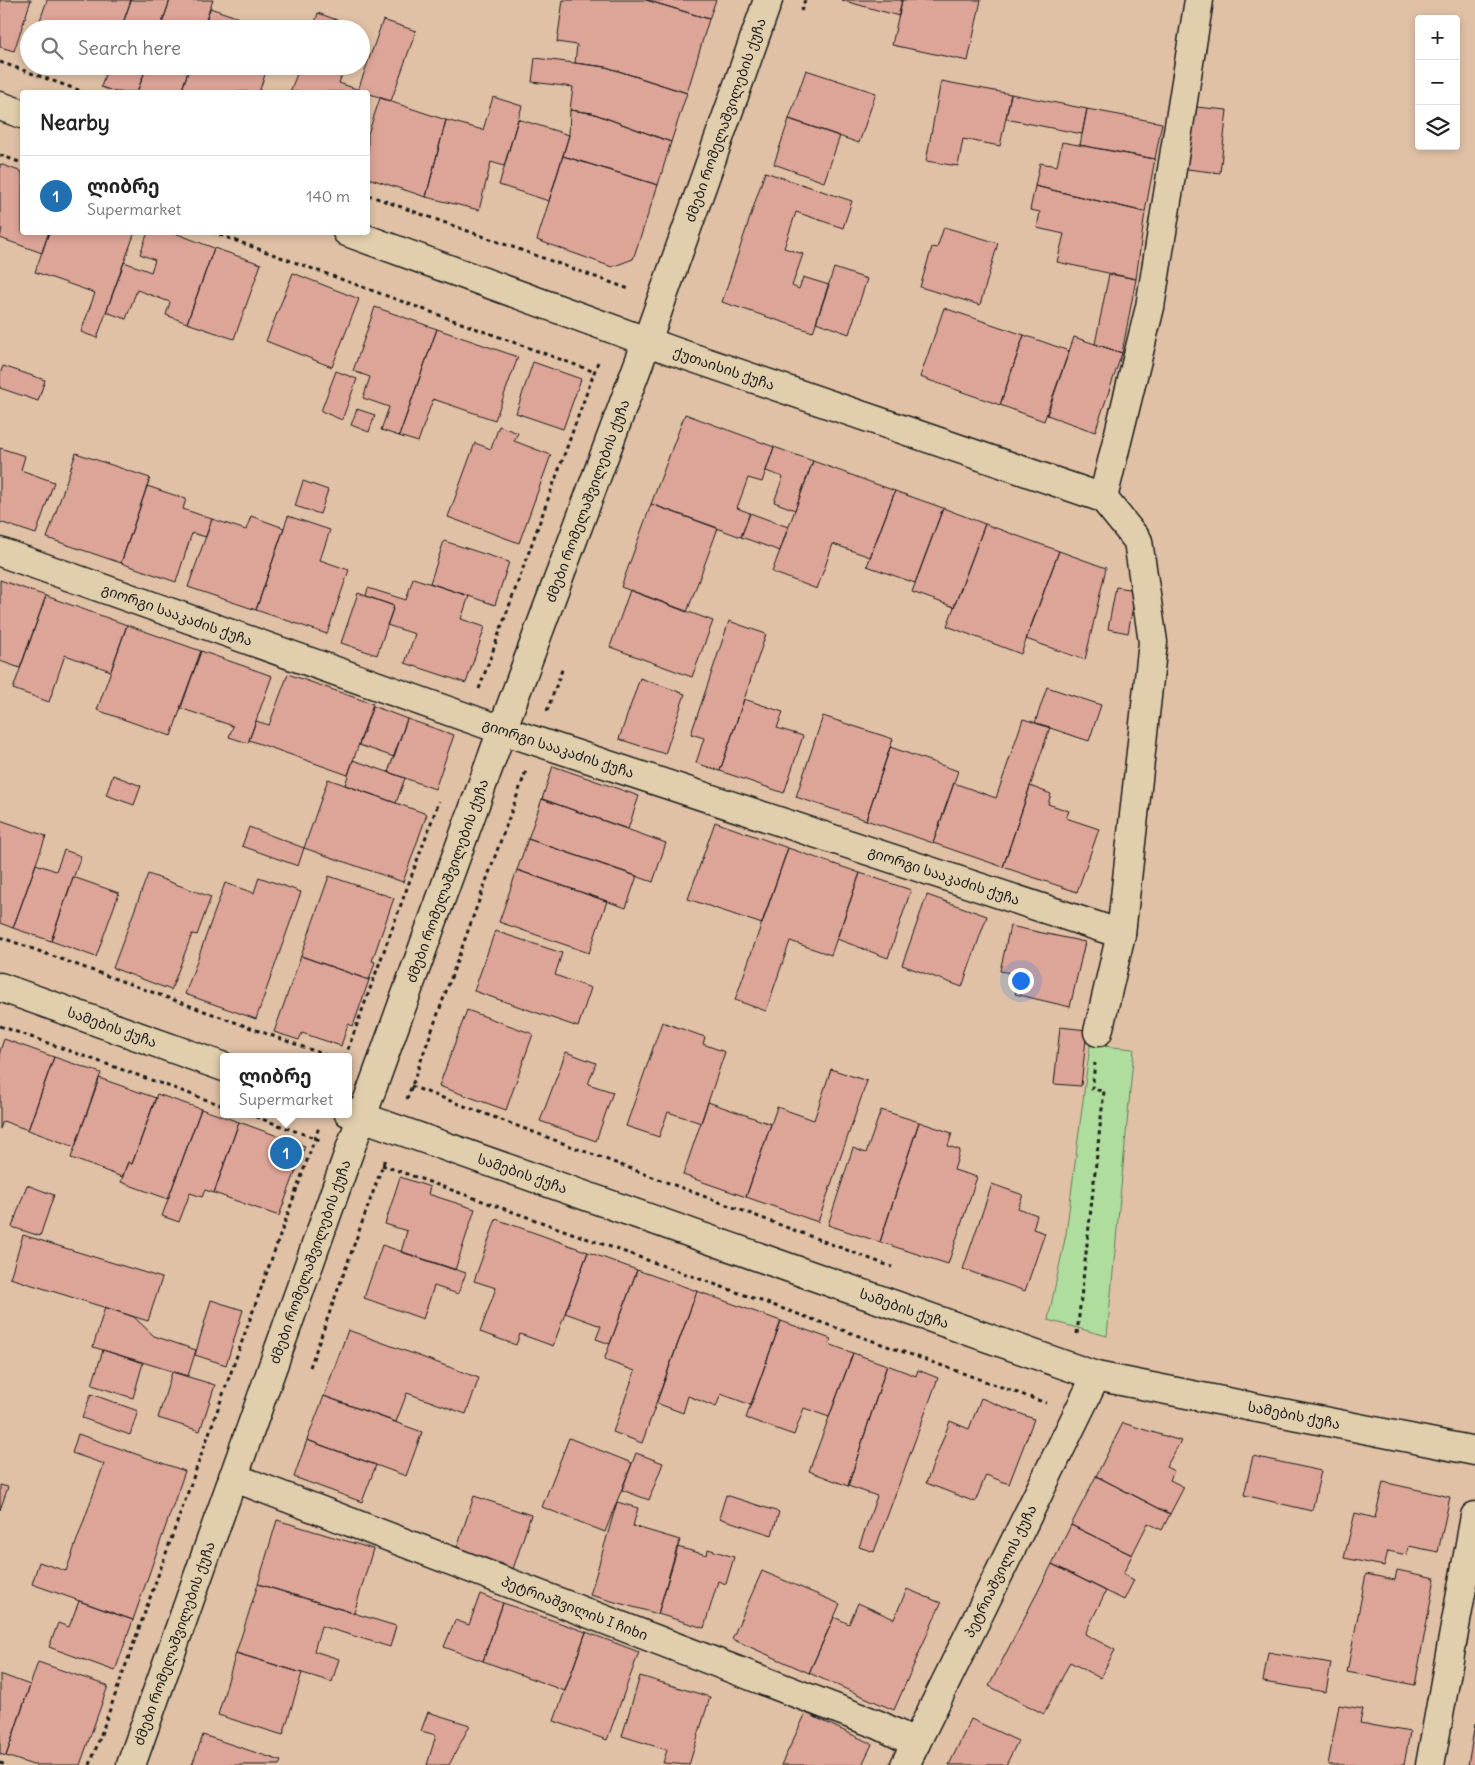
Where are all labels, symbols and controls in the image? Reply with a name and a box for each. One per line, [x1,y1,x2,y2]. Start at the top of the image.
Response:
map controls [1415,15,1460,150]
button: + [1415,15,1460,60]
street label: ძმები რომელაშვილების ქუჩა [681,16,770,225]
search box [20,20,370,75]
icon: search [38,34,66,62]
text: Search here [78,36,181,60]
button: − [1415,60,1460,105]
button: layers [1415,105,1460,150]
text: Nearby [40,109,110,136]
text: ლიბრე [87,174,160,198]
text: 1 [53,186,59,206]
text: 140 m [306,186,350,206]
text: Supermarket [87,199,181,219]
street label: ქუთაისის ქუჩა [671,343,777,394]
street label: ძმები რომელაშვილების ქუჩა [541,397,633,605]
street label: გიორგი სააკაძის ქუჩა [99,580,255,650]
street label: გიორგი სააკაძის ქუჩა [480,715,636,782]
street label: ძმები რომელაშვილების ქუჩა [402,777,492,985]
street label: გიორგი სააკაძის ქუჩა [866,842,1022,909]
your location [1008,968,1034,994]
street label: სამების ქუჩა [65,1003,159,1051]
popup [220,1053,352,1118]
text: ლიბრე [239,1064,312,1088]
text: Supermarket [239,1089,333,1109]
pin: 1 [270,1134,302,1172]
street label: სამების ქუჩა [475,1149,570,1198]
street label: ძმები რომელაშვილების ქუჩა [265,1157,354,1366]
street label: სამების ქუჩა [857,1284,952,1332]
street label: სამების ქუჩა [1246,1397,1342,1433]
street label: პეტრიაშვილის ქუჩა [960,1502,1040,1641]
street label: ძმები რომელაშვილების ქუჩა [130,1539,219,1748]
street label: პეტრიაშვილის I ჩიხი [499,1572,651,1644]

